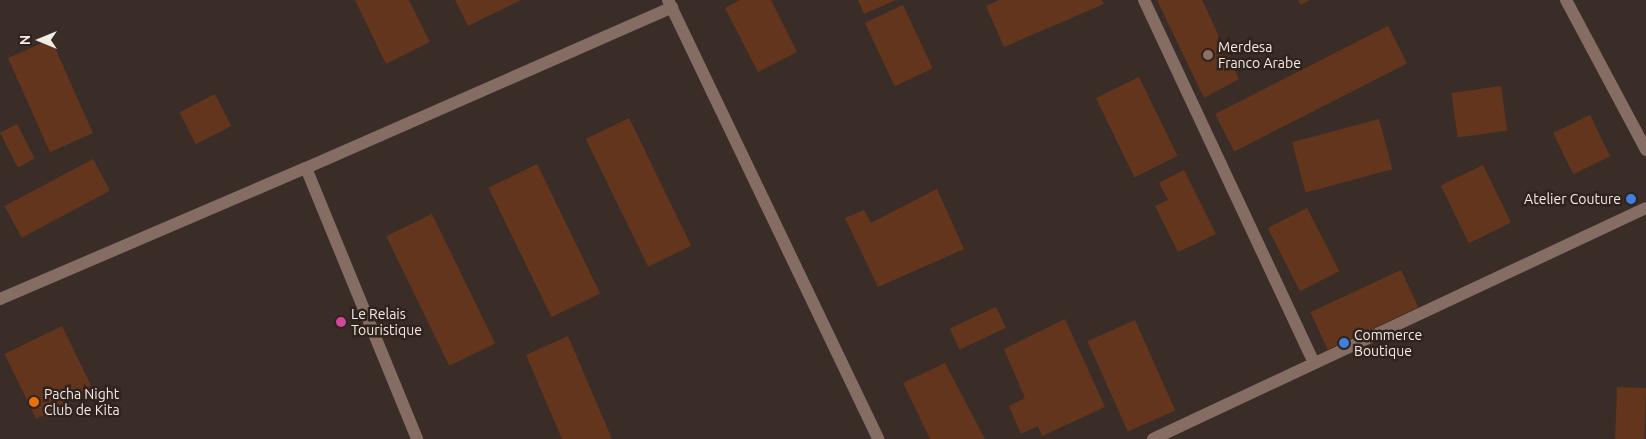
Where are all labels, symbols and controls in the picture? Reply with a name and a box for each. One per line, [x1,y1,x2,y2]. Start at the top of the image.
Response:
north arrow [15,15,65,65]
text: N [17,35,33,45]
place label: Merdesa Franco Arabe [1218,39,1301,72]
marker: Merdesa Franco Arabe [1202,49,1214,61]
place label: Atelier Couture [1524,191,1621,207]
marker: Atelier Couture [1625,193,1637,205]
place label: Le Relais Touristique [351,306,422,338]
marker: Le Relais Touristique [335,316,347,328]
place label: Commerce Boutique [1354,327,1422,360]
marker: Commerce Boutique [1338,337,1350,349]
place label: Pacha Night Club de Kita [44,386,120,418]
marker: Pacha Night Club de Kita [28,396,40,408]

